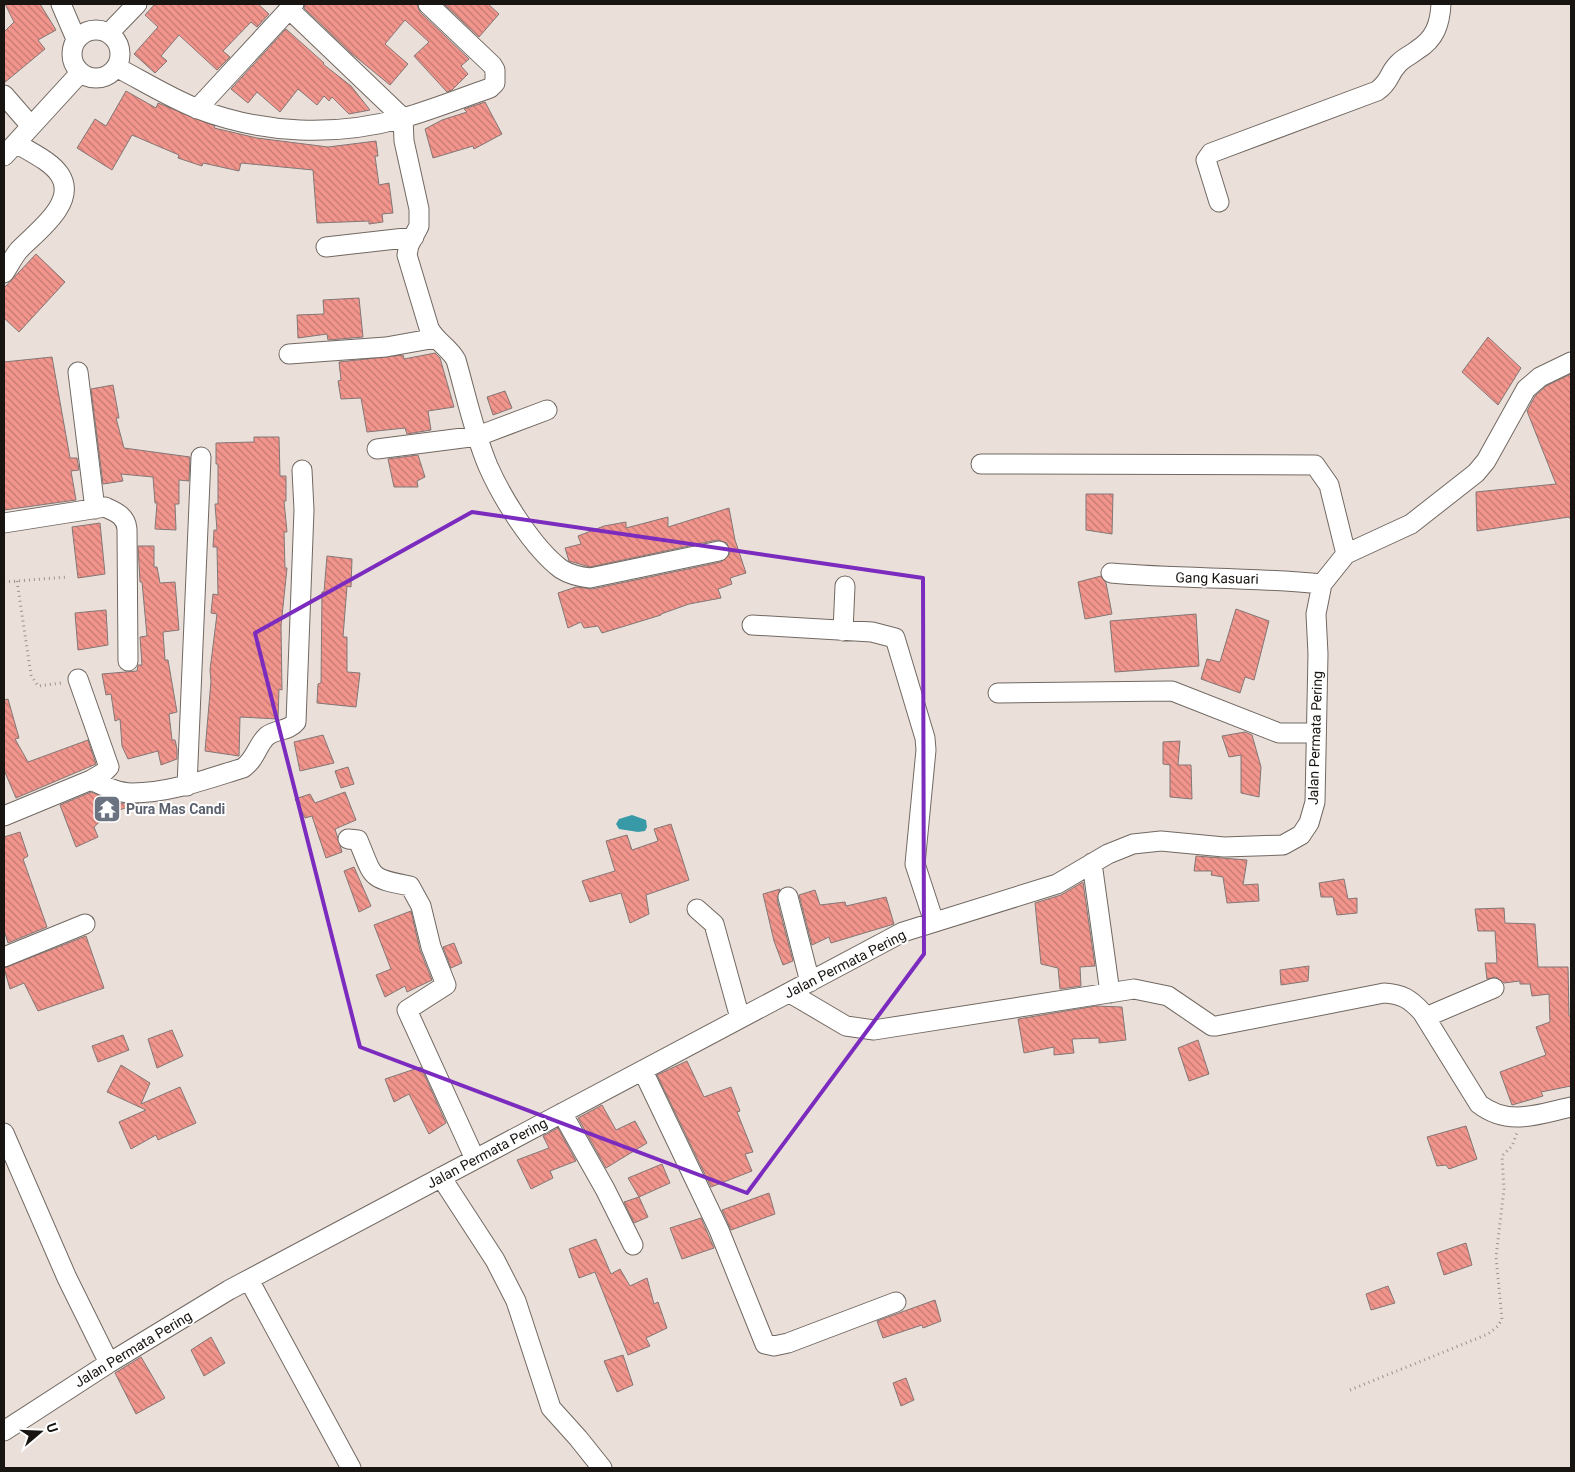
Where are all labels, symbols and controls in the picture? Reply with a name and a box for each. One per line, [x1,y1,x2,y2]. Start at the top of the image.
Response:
street label: Gang Kasuari [1175,569,1259,587]
street label: Jalan Permata Pering [1305,671,1325,805]
temple icon: Pura Mas Candi [92,794,122,824]
place label: Pura Mas Candi [126,801,225,817]
street label: Jalan Permata Pering [782,926,908,1002]
street label: Jalan Permata Pering [424,1114,550,1192]
street label: Jalan Permata Pering [71,1308,195,1390]
north arrow [15,1407,65,1457]
text: U [43,1421,61,1435]

